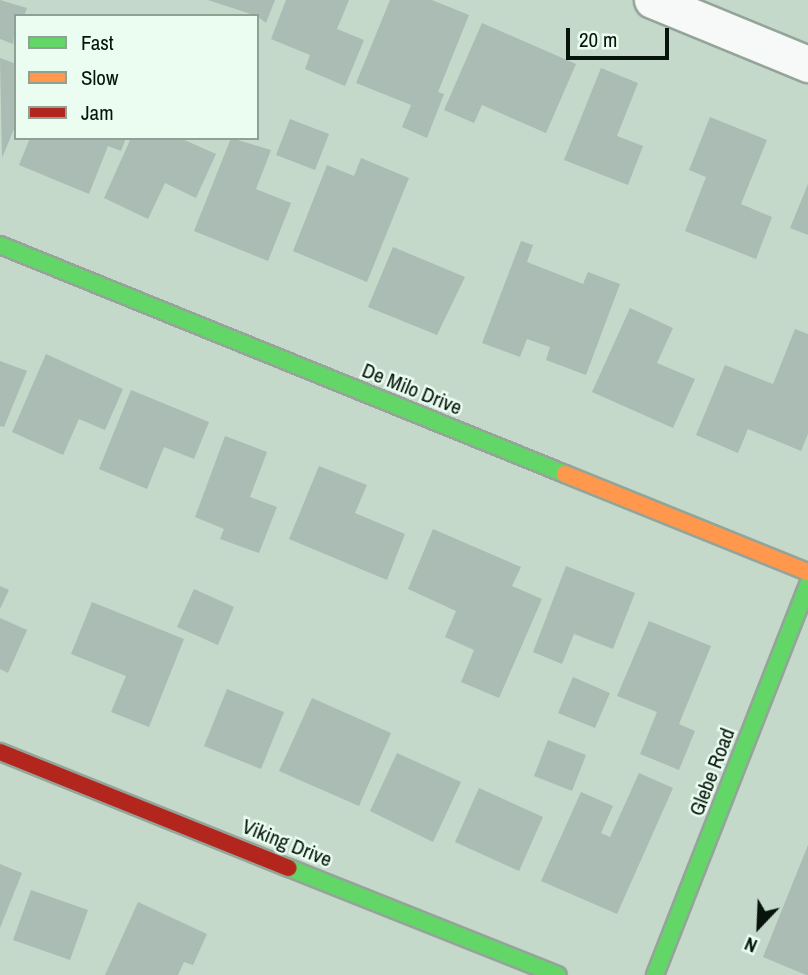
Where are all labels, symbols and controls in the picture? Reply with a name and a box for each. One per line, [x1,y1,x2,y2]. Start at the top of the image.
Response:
legend [14,14,259,140]
scale bar [570,14,673,58]
text: 20 m [579,25,617,54]
text: Fast [81,28,114,57]
text: Slow [81,63,118,92]
text: Jam [81,98,114,127]
street label: De Milo Drive [358,358,466,420]
street label: Glebe Road [684,725,740,819]
street label: Viking Drive [238,814,336,872]
north arrow [724,891,794,961]
text: N [741,931,761,959]

